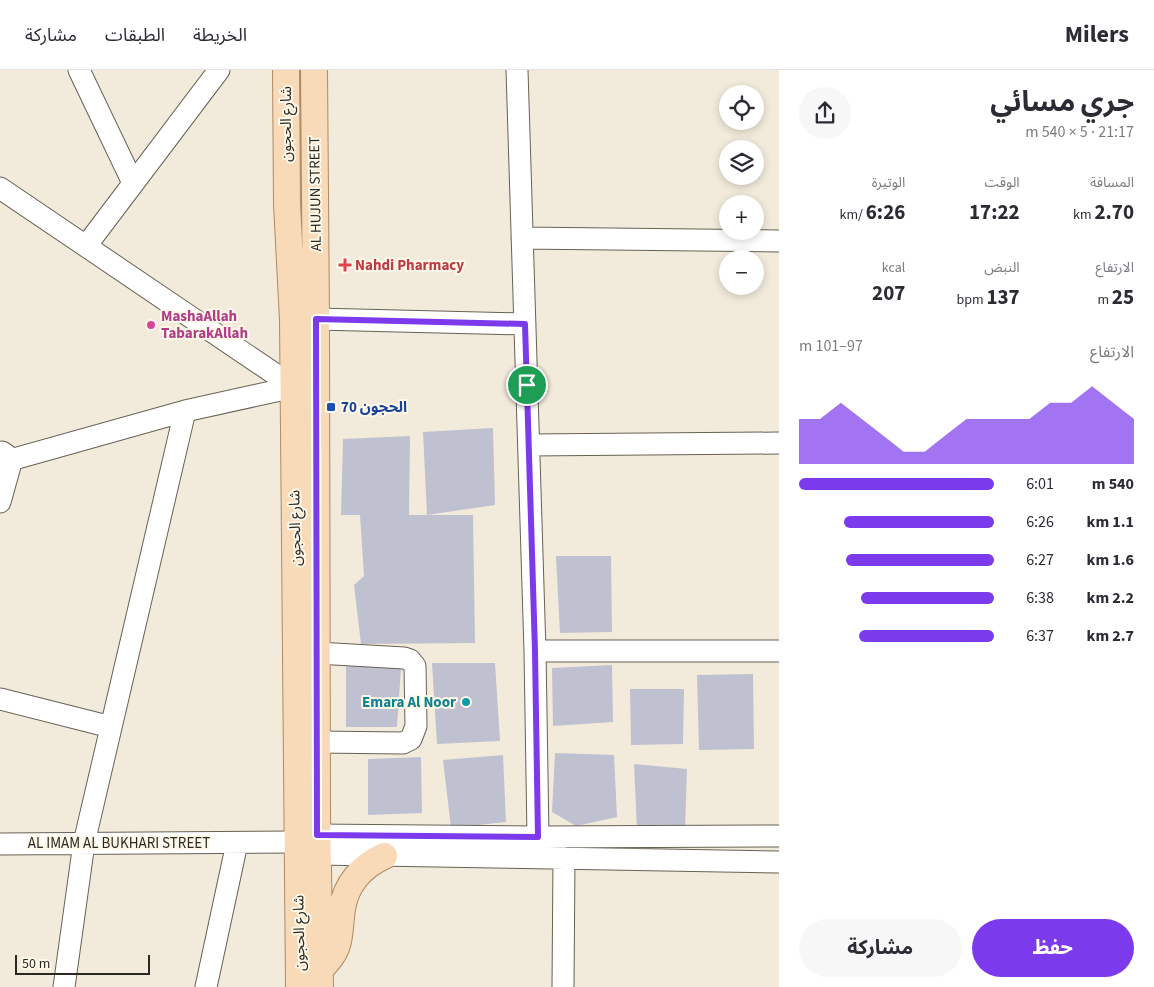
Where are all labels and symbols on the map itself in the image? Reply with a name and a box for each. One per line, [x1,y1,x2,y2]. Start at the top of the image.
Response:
street label: شارع الحجون [276,86,298,162]
street label: AL HUJUN STREET [304,136,327,252]
place label: Nahdi Pharmacy [355,255,464,276]
marker: Nahdi Pharmacy [339,259,351,271]
place label: MashaAllah TabarakAllah [161,306,248,344]
marker: MashaAllah TabarakAllah [145,319,157,331]
pin [506,364,548,406]
place label: الحجون 70 [341,397,407,418]
marker: الحجون 70 [325,401,337,413]
street label: شارع الحجون [284,489,308,566]
place label: Emara Al Noor [362,692,456,713]
marker: Emara Al Noor [460,696,472,708]
street label: AL IMAM AL BUKHARI STREET [28,833,210,854]
street label: شارع الحجون [288,894,312,971]
scale bar [15,952,150,975]

